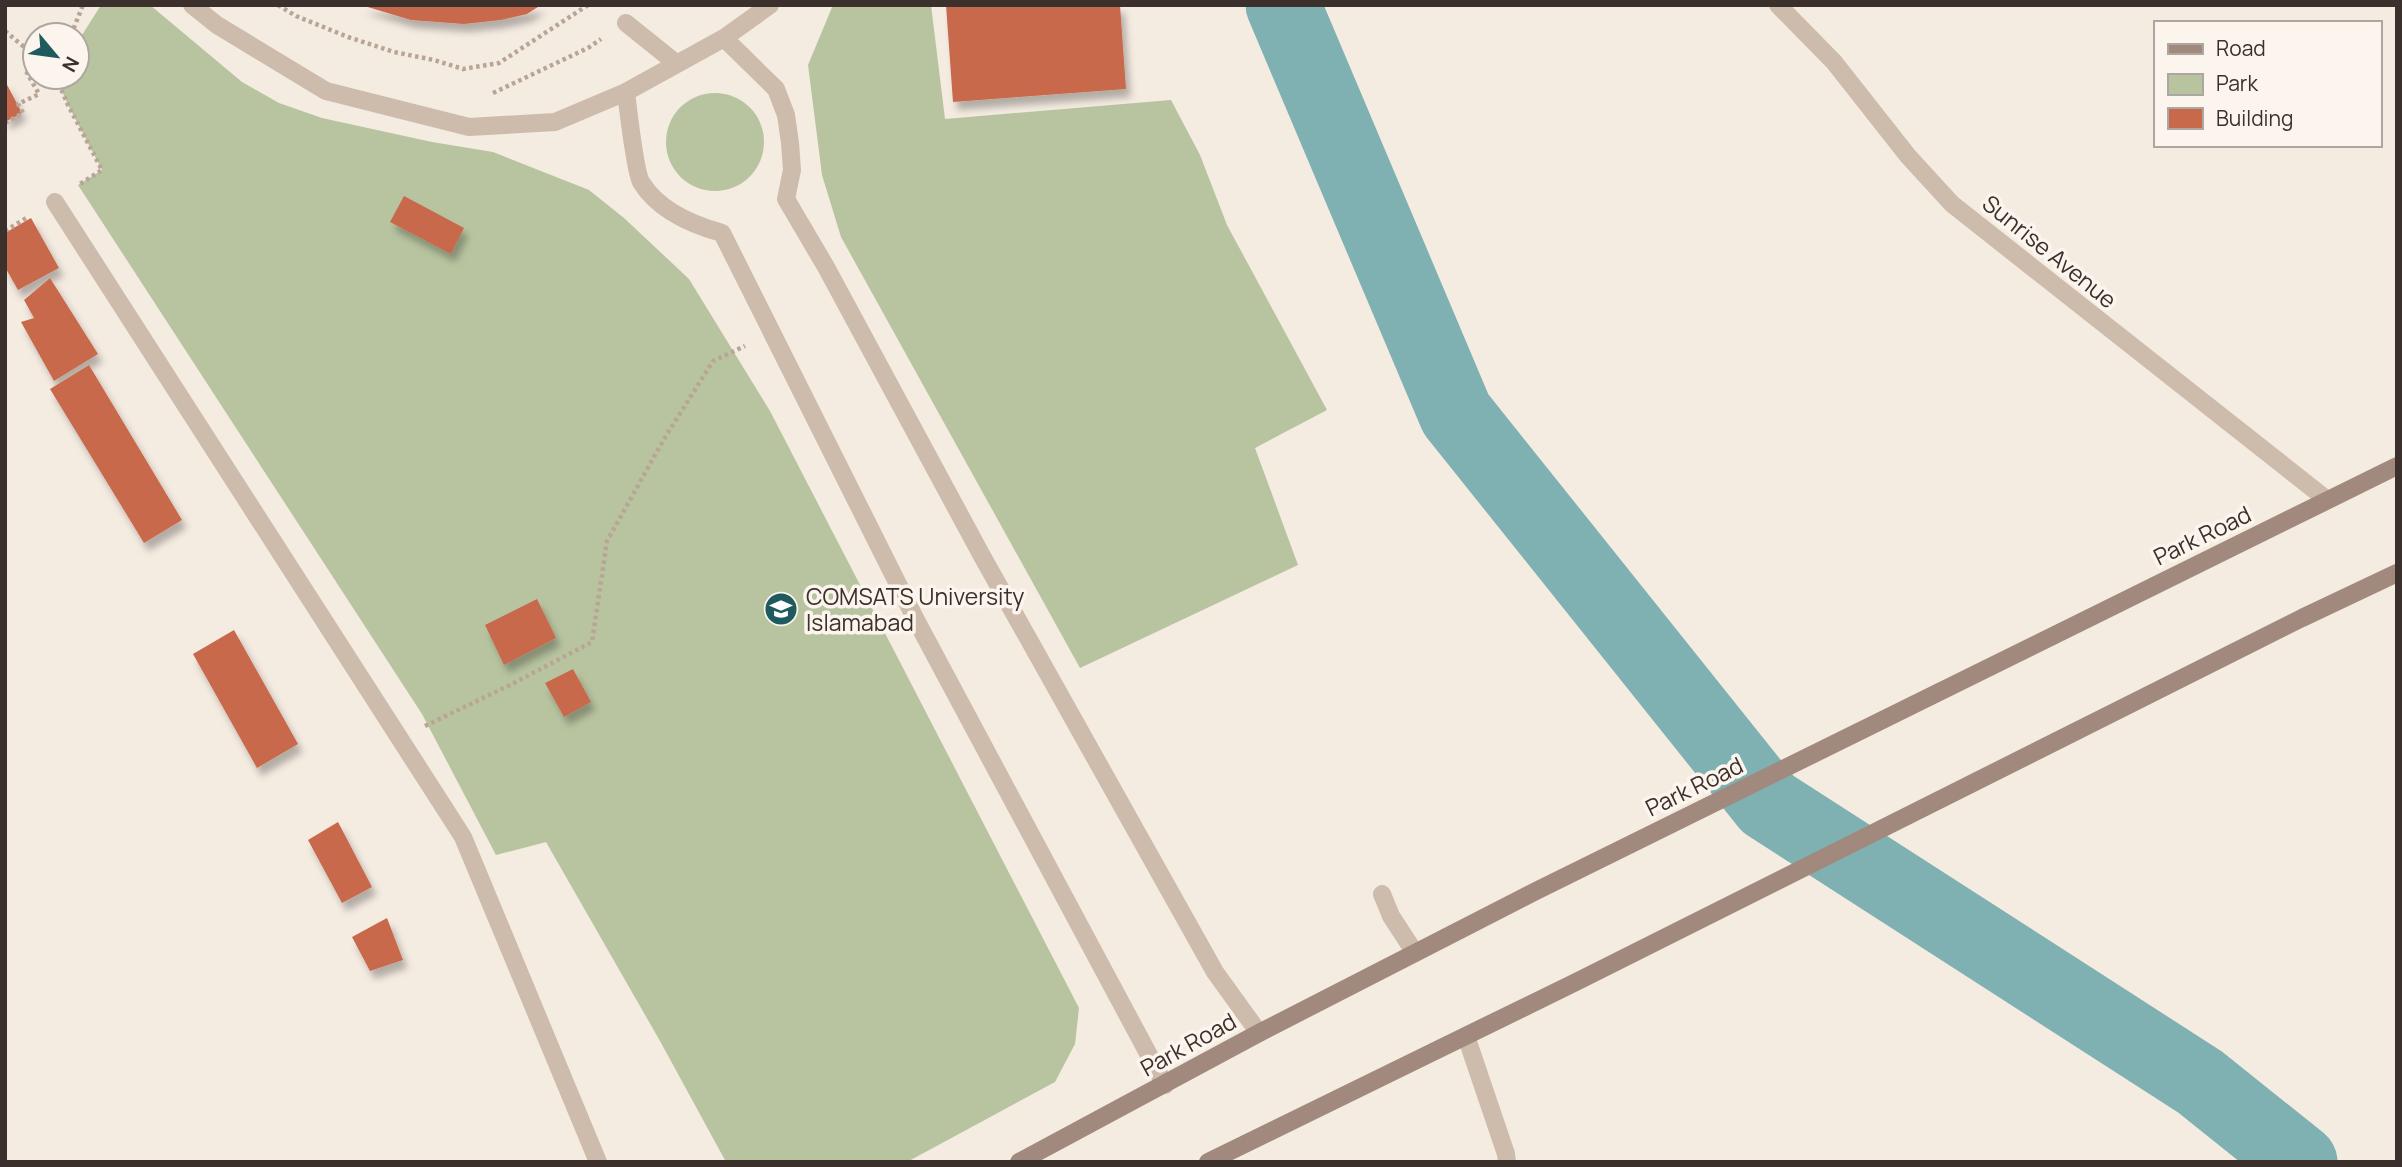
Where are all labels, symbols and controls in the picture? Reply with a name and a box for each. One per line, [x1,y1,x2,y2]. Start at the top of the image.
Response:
north arrow [21,21,91,91]
legend [2154,21,2381,147]
text: Road [2216,34,2266,62]
text: N [56,52,86,77]
text: Park [2216,69,2258,97]
text: Building [2216,104,2293,132]
street label: Sunrise Avenue [1976,187,2124,315]
street label: Park Road [2148,498,2256,572]
place label: COMSATS University Islamabad [806,580,1024,638]
school or university icon: COMSATS University Islamabad [762,590,800,628]
street label: Park Road [1640,749,1748,823]
street label: Park Road [1134,1005,1242,1083]

